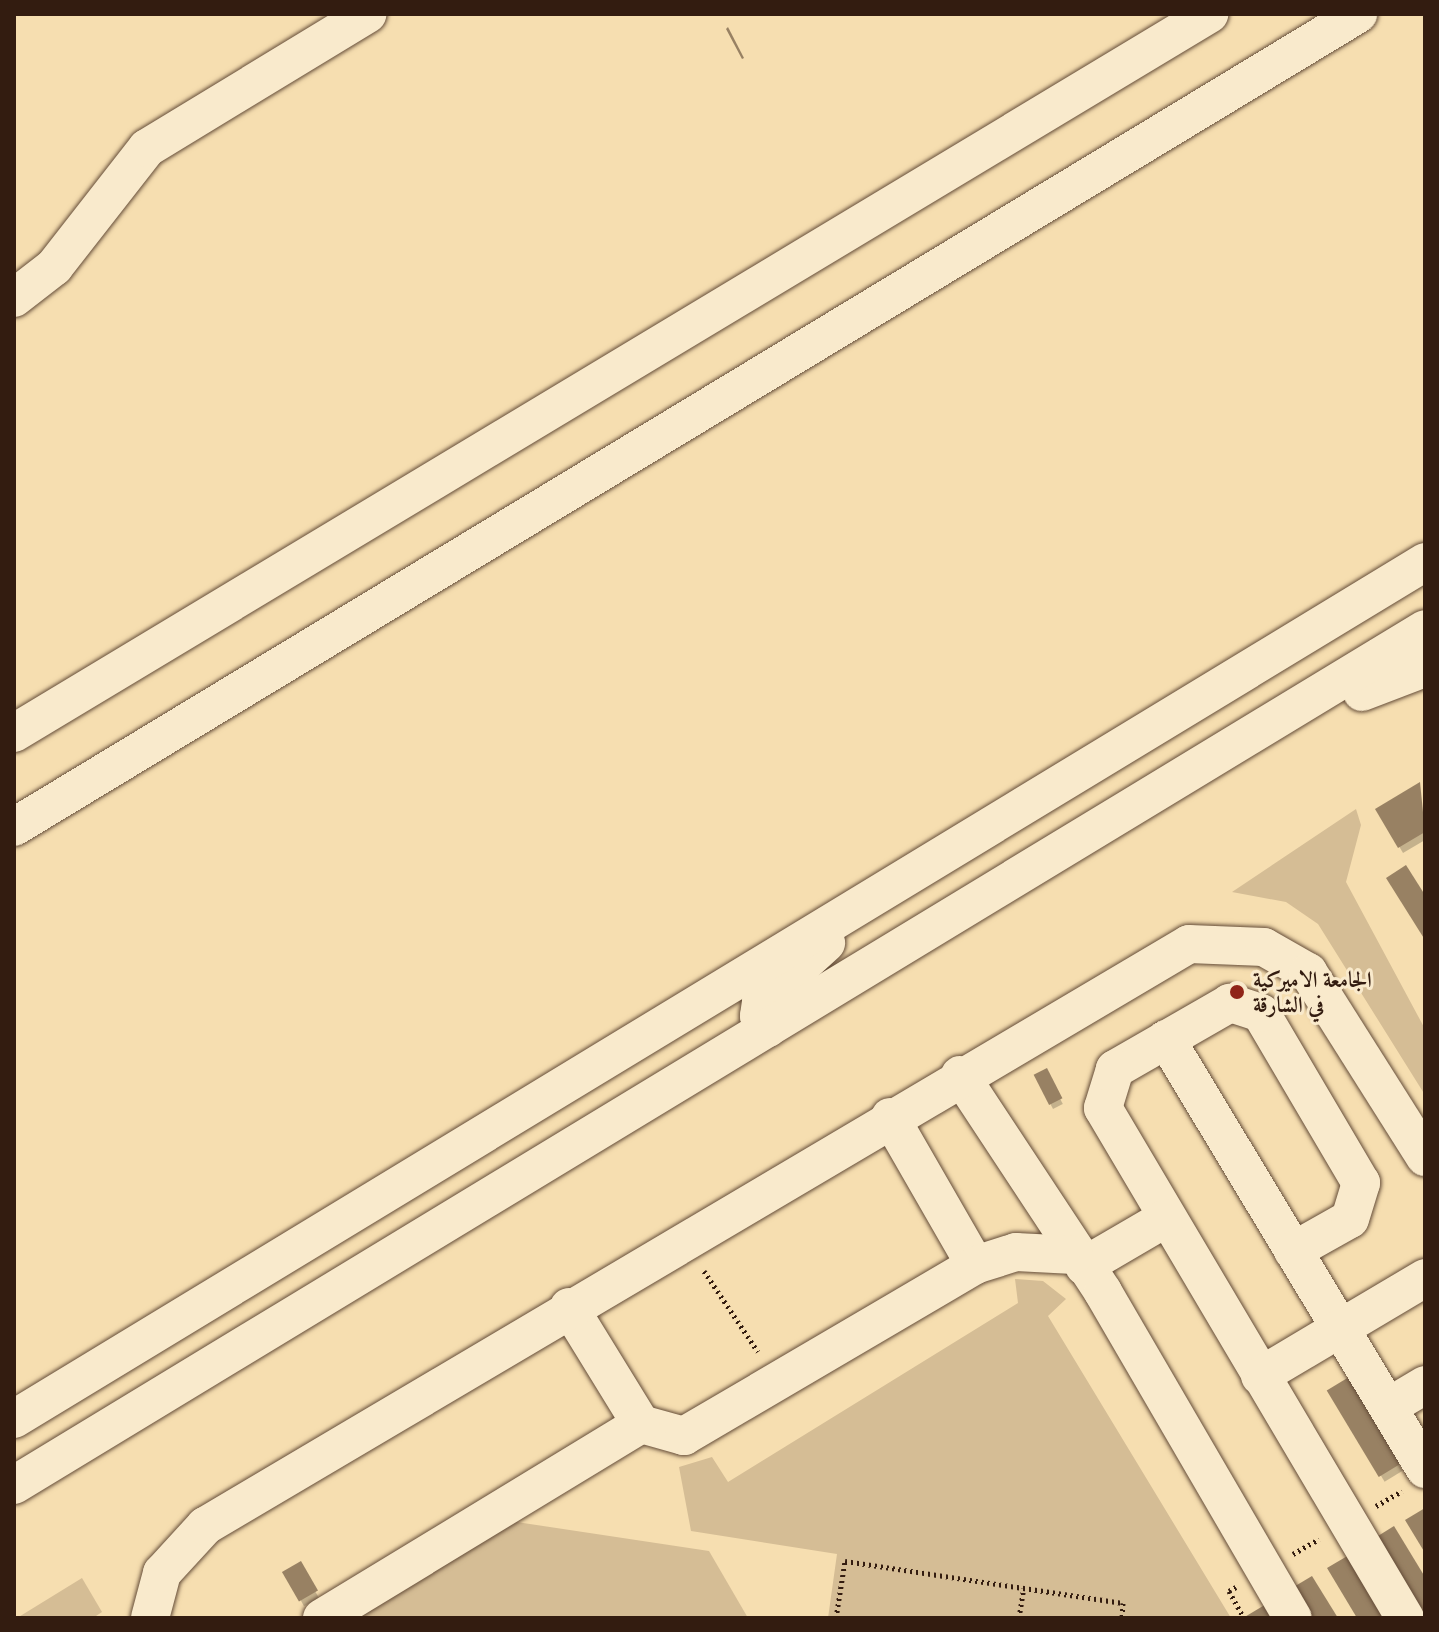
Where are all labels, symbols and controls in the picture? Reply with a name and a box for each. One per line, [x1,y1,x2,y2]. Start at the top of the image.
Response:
place label: الجامعة الاميركية في الشارقة [1253,966,1372,1018]
marker: الجامعة الاميركية في الشارقة [1228,983,1246,1001]

